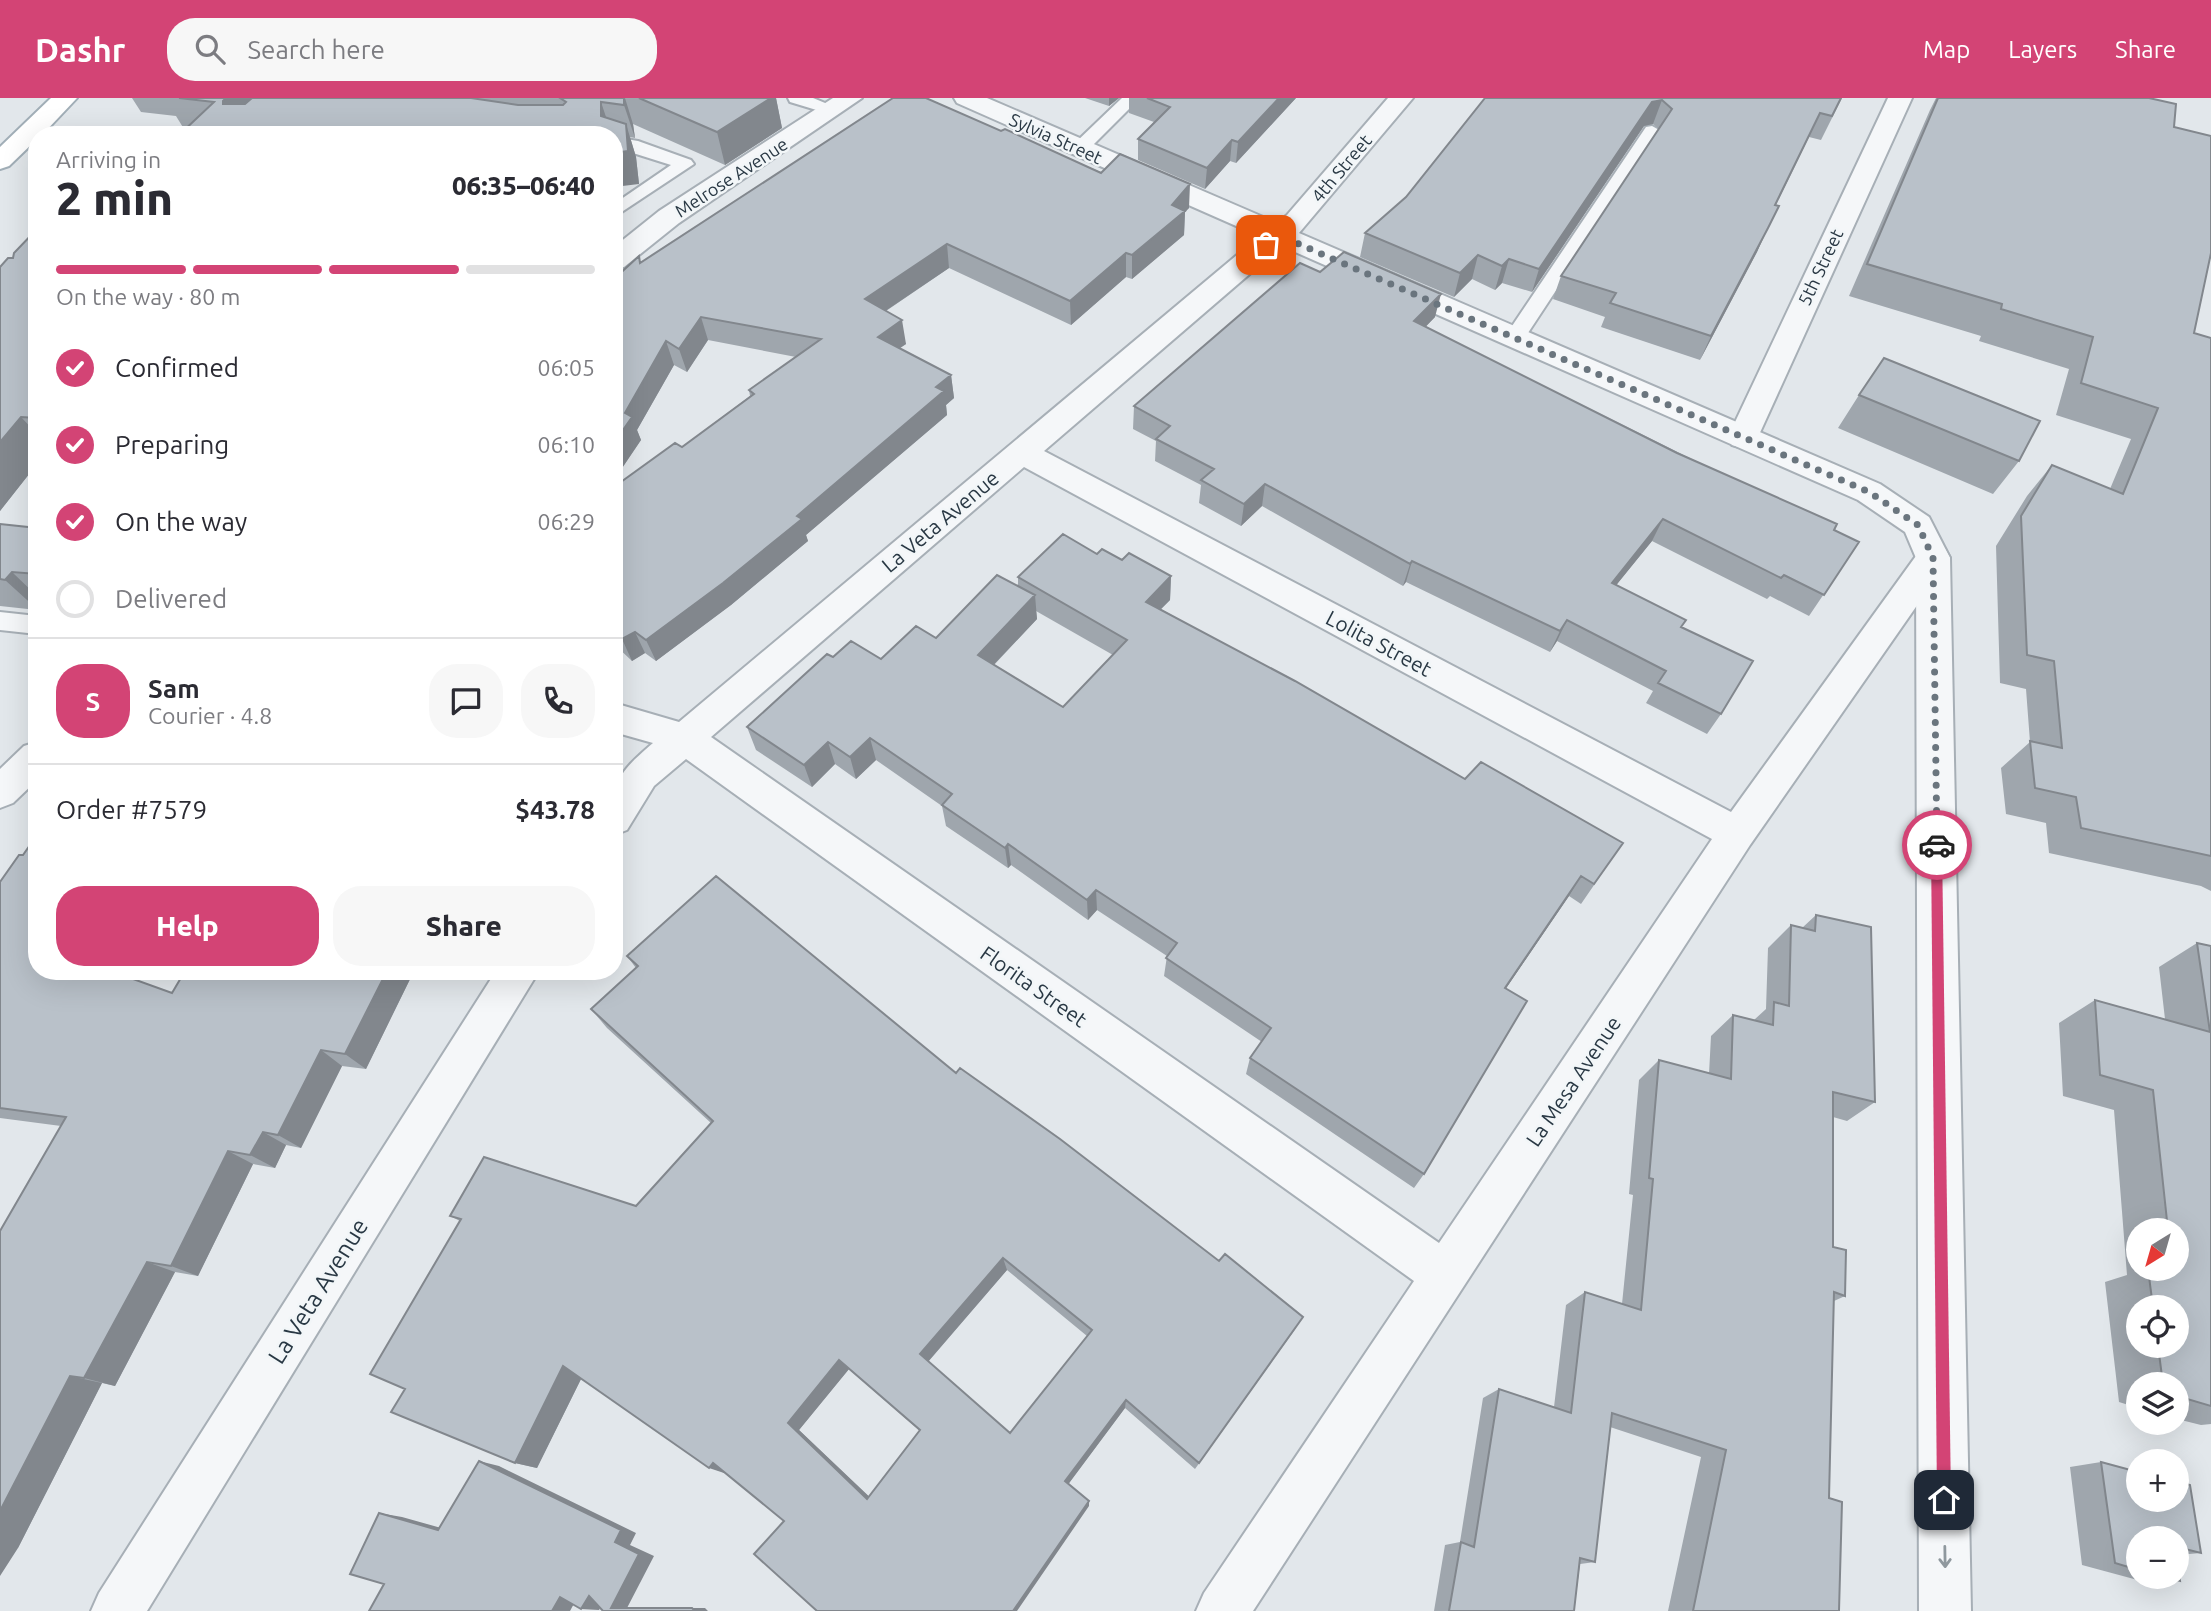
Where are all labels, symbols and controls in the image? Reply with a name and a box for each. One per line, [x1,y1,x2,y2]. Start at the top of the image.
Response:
search box [167,18,657,81]
icon: search [191,30,229,68]
text: Dashr [35,31,125,68]
text: Search here [247,35,385,64]
text: Map [1923,36,1970,63]
text: Layers [2008,36,2077,63]
text: Share [2115,36,2176,63]
street label: Sylvia Street [1007,109,1105,167]
street label: 4th Street [1307,130,1375,206]
street label: Melrose Avenue [671,133,791,221]
text: Arriving in [56,147,161,172]
text: 06:35–06:40 [452,171,595,200]
text: 2 min [56,172,173,224]
pin [1236,215,1296,275]
icon: bag [1247,226,1285,264]
street label: 5th Street [1794,226,1846,308]
text: On the way · 80 m [56,284,240,309]
icon: check [56,349,94,387]
text: Confirmed [115,353,239,382]
text: 06:05 [537,355,595,380]
icon: check [56,426,94,464]
text: Preparing [115,430,229,459]
text: 06:10 [537,432,595,457]
street label: La Veta Avenue [877,465,1003,577]
icon: check [56,503,94,541]
text: On the way [115,507,247,536]
text: 06:29 [537,509,595,534]
text: Delivered [115,584,227,613]
street label: Lolita Street [1322,605,1436,681]
button: chat [429,664,503,738]
button: phone [521,664,595,738]
text: Sam [148,674,200,703]
text: S [86,687,100,716]
text: Courier · 4.8 [148,703,272,728]
text: Order #7579 [56,795,207,824]
text: $43.78 [515,795,595,824]
courier [1902,810,1972,880]
icon: car [1918,826,1956,864]
button: Help [56,886,319,966]
button: Share [333,886,595,966]
street label: Florita Street [976,941,1092,1031]
street label: La Mesa Avenue [1521,1011,1625,1151]
street label: La Veta Avenue [263,1214,373,1368]
north arrow [2126,1218,2189,1281]
map controls [2126,1218,2189,1589]
button: locate [2126,1295,2189,1358]
button: layers [2126,1372,2189,1435]
button: + [2126,1449,2189,1512]
pin [1914,1470,1974,1530]
icon: home [1925,1481,1963,1519]
button: − [2126,1526,2189,1589]
one-way arrow [1938,1545,1952,1568]

